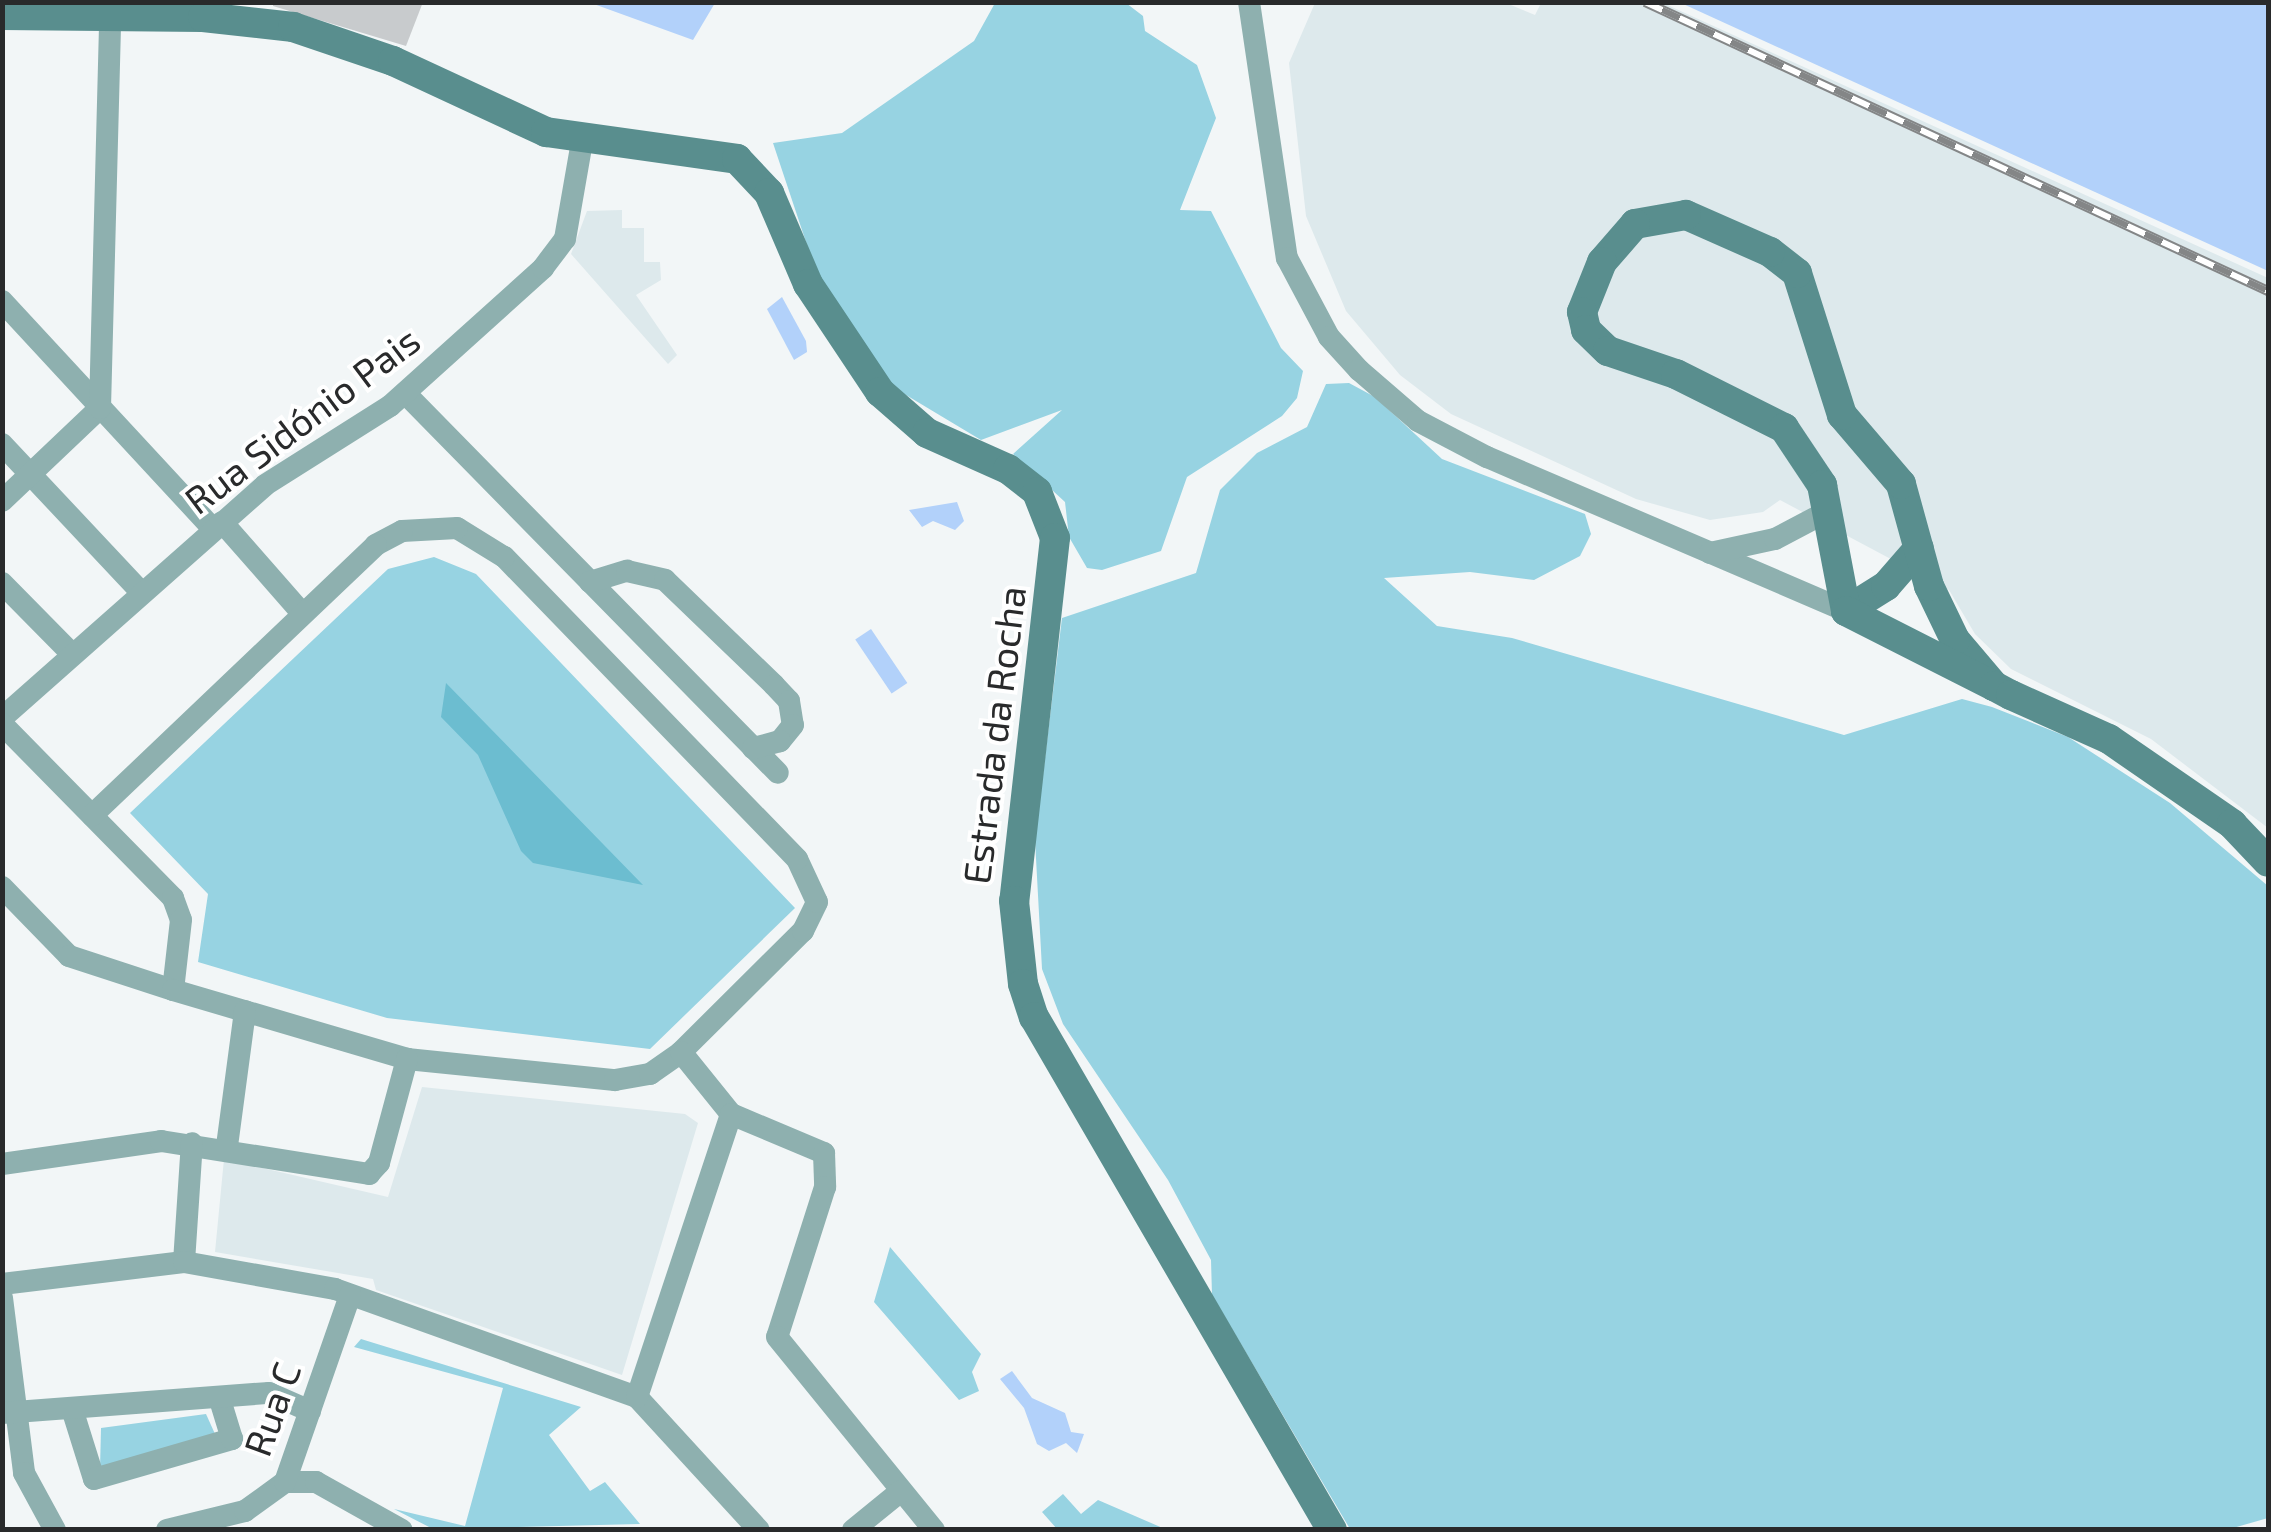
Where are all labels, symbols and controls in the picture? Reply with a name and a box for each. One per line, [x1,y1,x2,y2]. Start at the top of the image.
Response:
street label: Rua Sidónio Pais [176,317,428,523]
street label: Estrada da Rocha [953,583,1035,887]
street label: Rua C [234,1356,310,1462]

